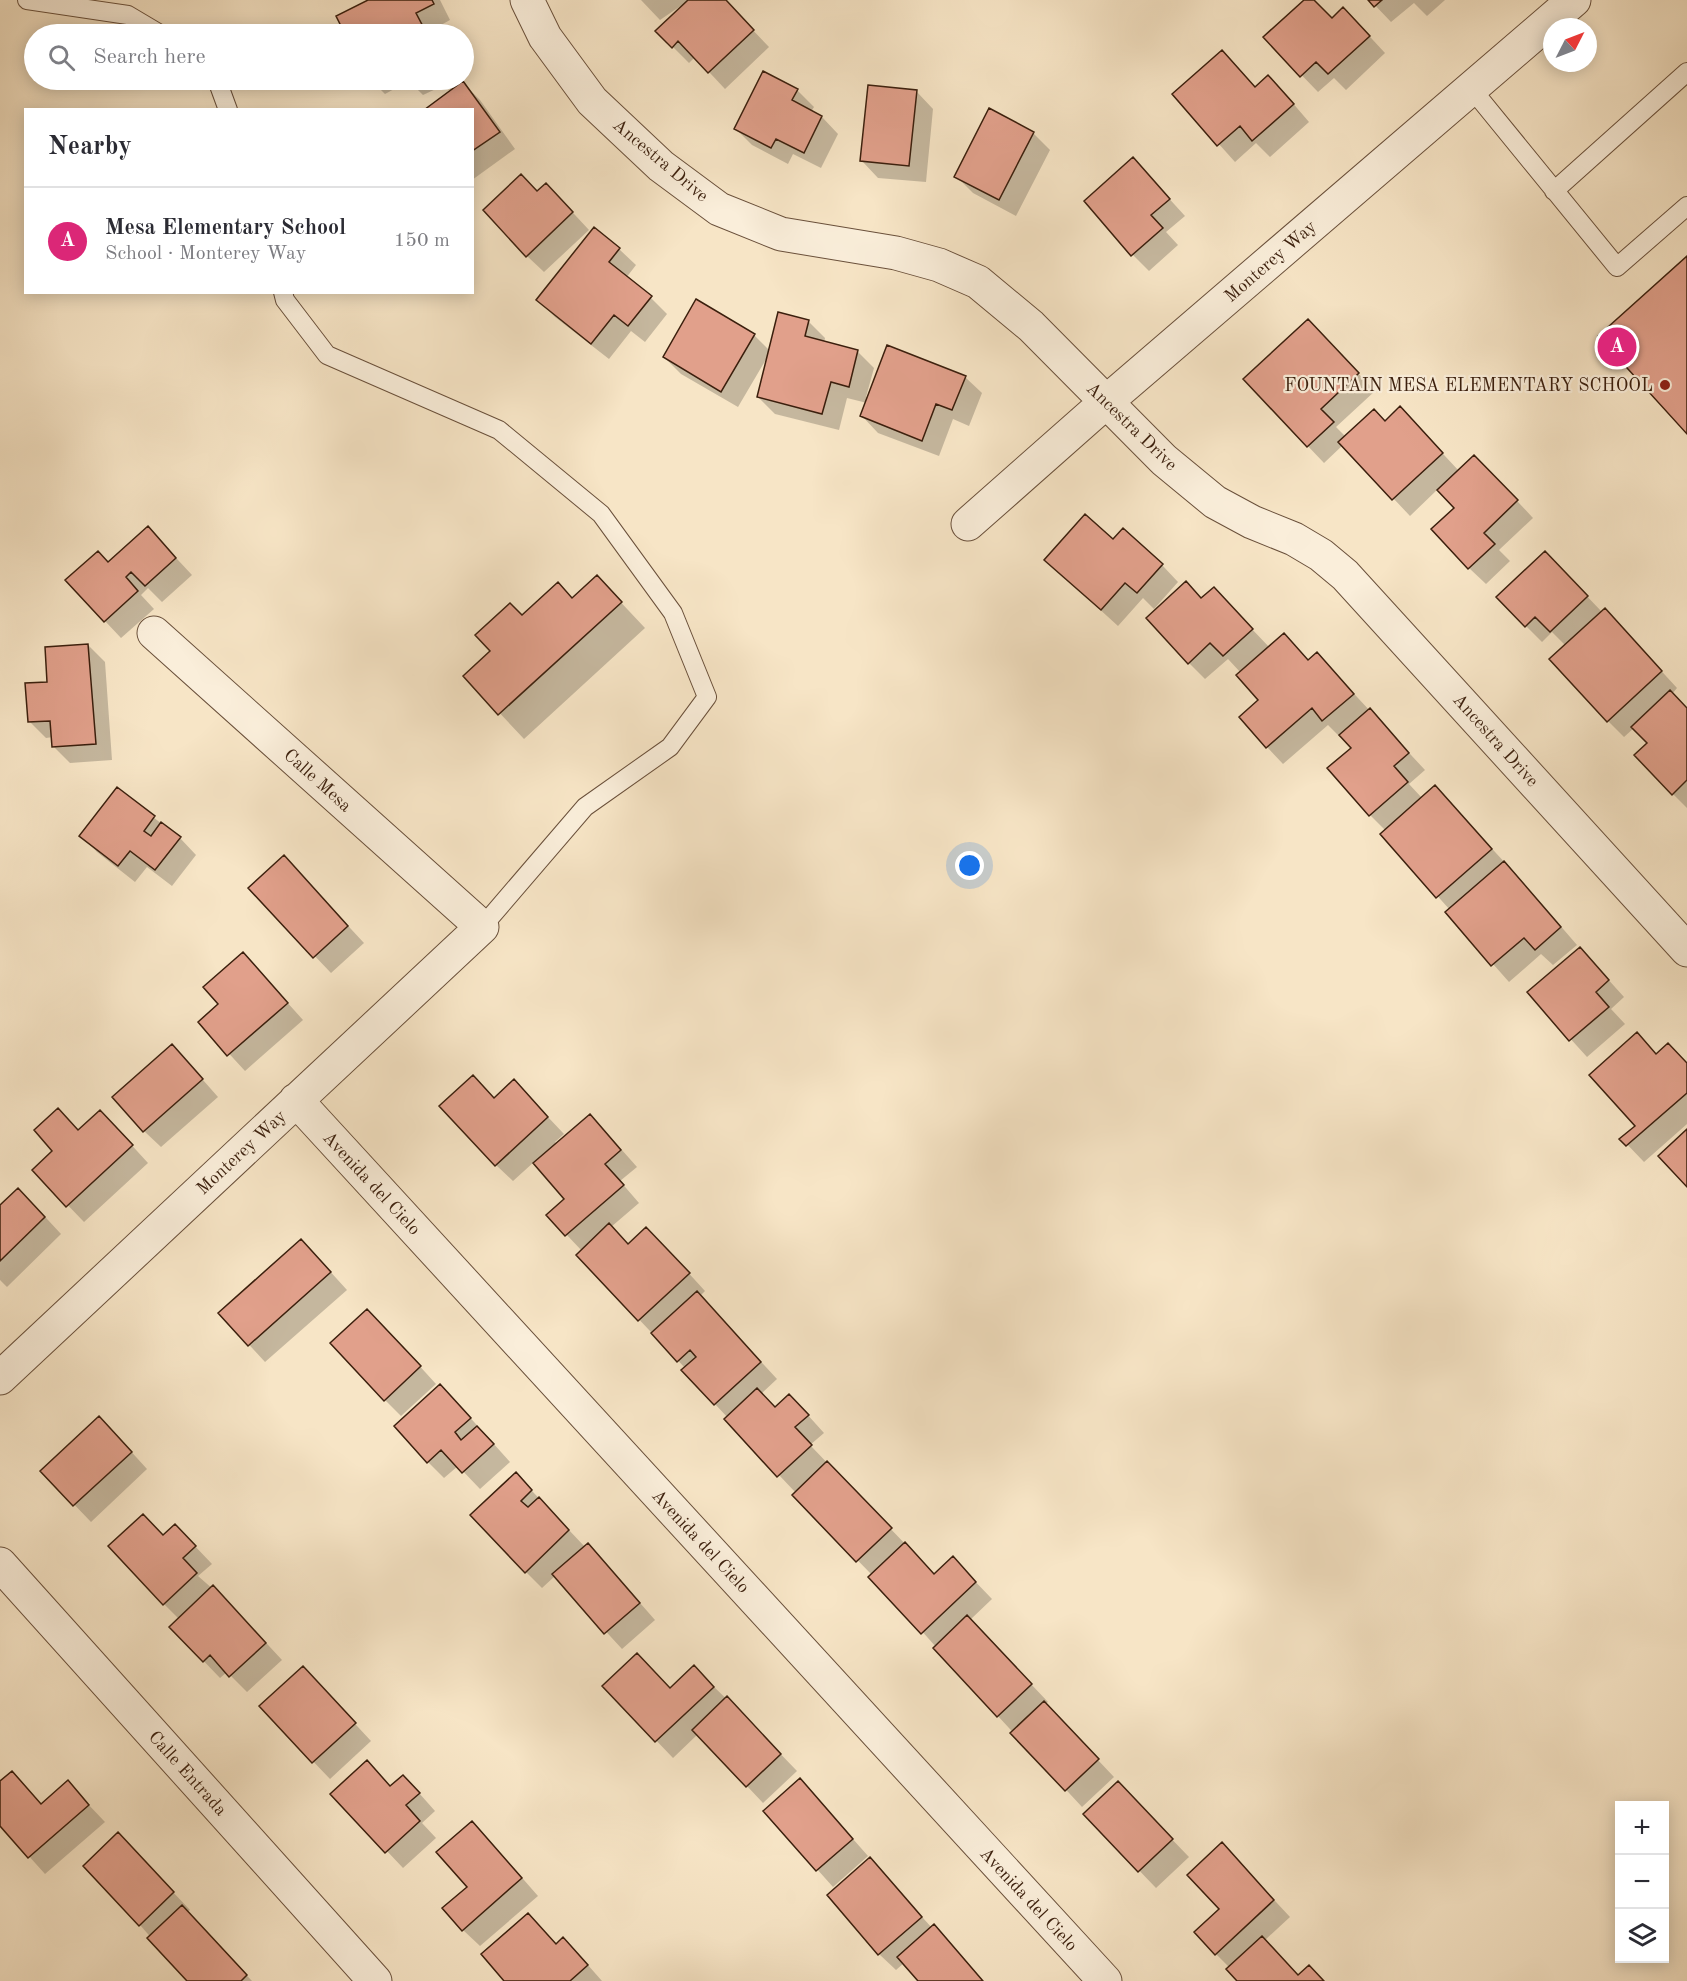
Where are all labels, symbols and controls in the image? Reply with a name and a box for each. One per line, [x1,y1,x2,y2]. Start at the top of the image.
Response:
north arrow [1543,18,1597,72]
search box [24,24,474,90]
icon: search [45,41,78,74]
text: Search here [93,46,206,68]
street label: Ancestra Drive [609,116,711,206]
text: Nearby [48,134,132,160]
text: Mesa Elementary School [105,217,346,239]
street label: Monterey Way [1222,217,1320,306]
text: A [60,231,75,251]
text: 150 m [394,231,450,251]
text: School · Monterey Way [105,244,306,264]
pin: A [1598,324,1636,370]
place label: FOUNTAIN MESA ELEMENTARY SCHOOL [1284,377,1653,395]
marker: FOUNTAIN MESA ELEMENTARY SCHOOL [1658,378,1672,392]
street label: Ancestra Drive [1083,379,1180,474]
street label: Ancestra Drive [1449,691,1542,791]
street label: Calle Mesa [280,746,355,816]
your location [955,851,984,880]
street label: Monterey Way [194,1107,290,1198]
street label: Avenida del Cielo [319,1129,424,1239]
street label: Avenida del Cielo [648,1487,753,1597]
street label: Calle Entrada [145,1728,230,1820]
map controls [1615,1801,1669,1963]
button: + [1615,1801,1669,1855]
street label: Avenida del Cielo [976,1845,1081,1955]
button: − [1615,1855,1669,1909]
button: layers [1615,1909,1669,1963]

